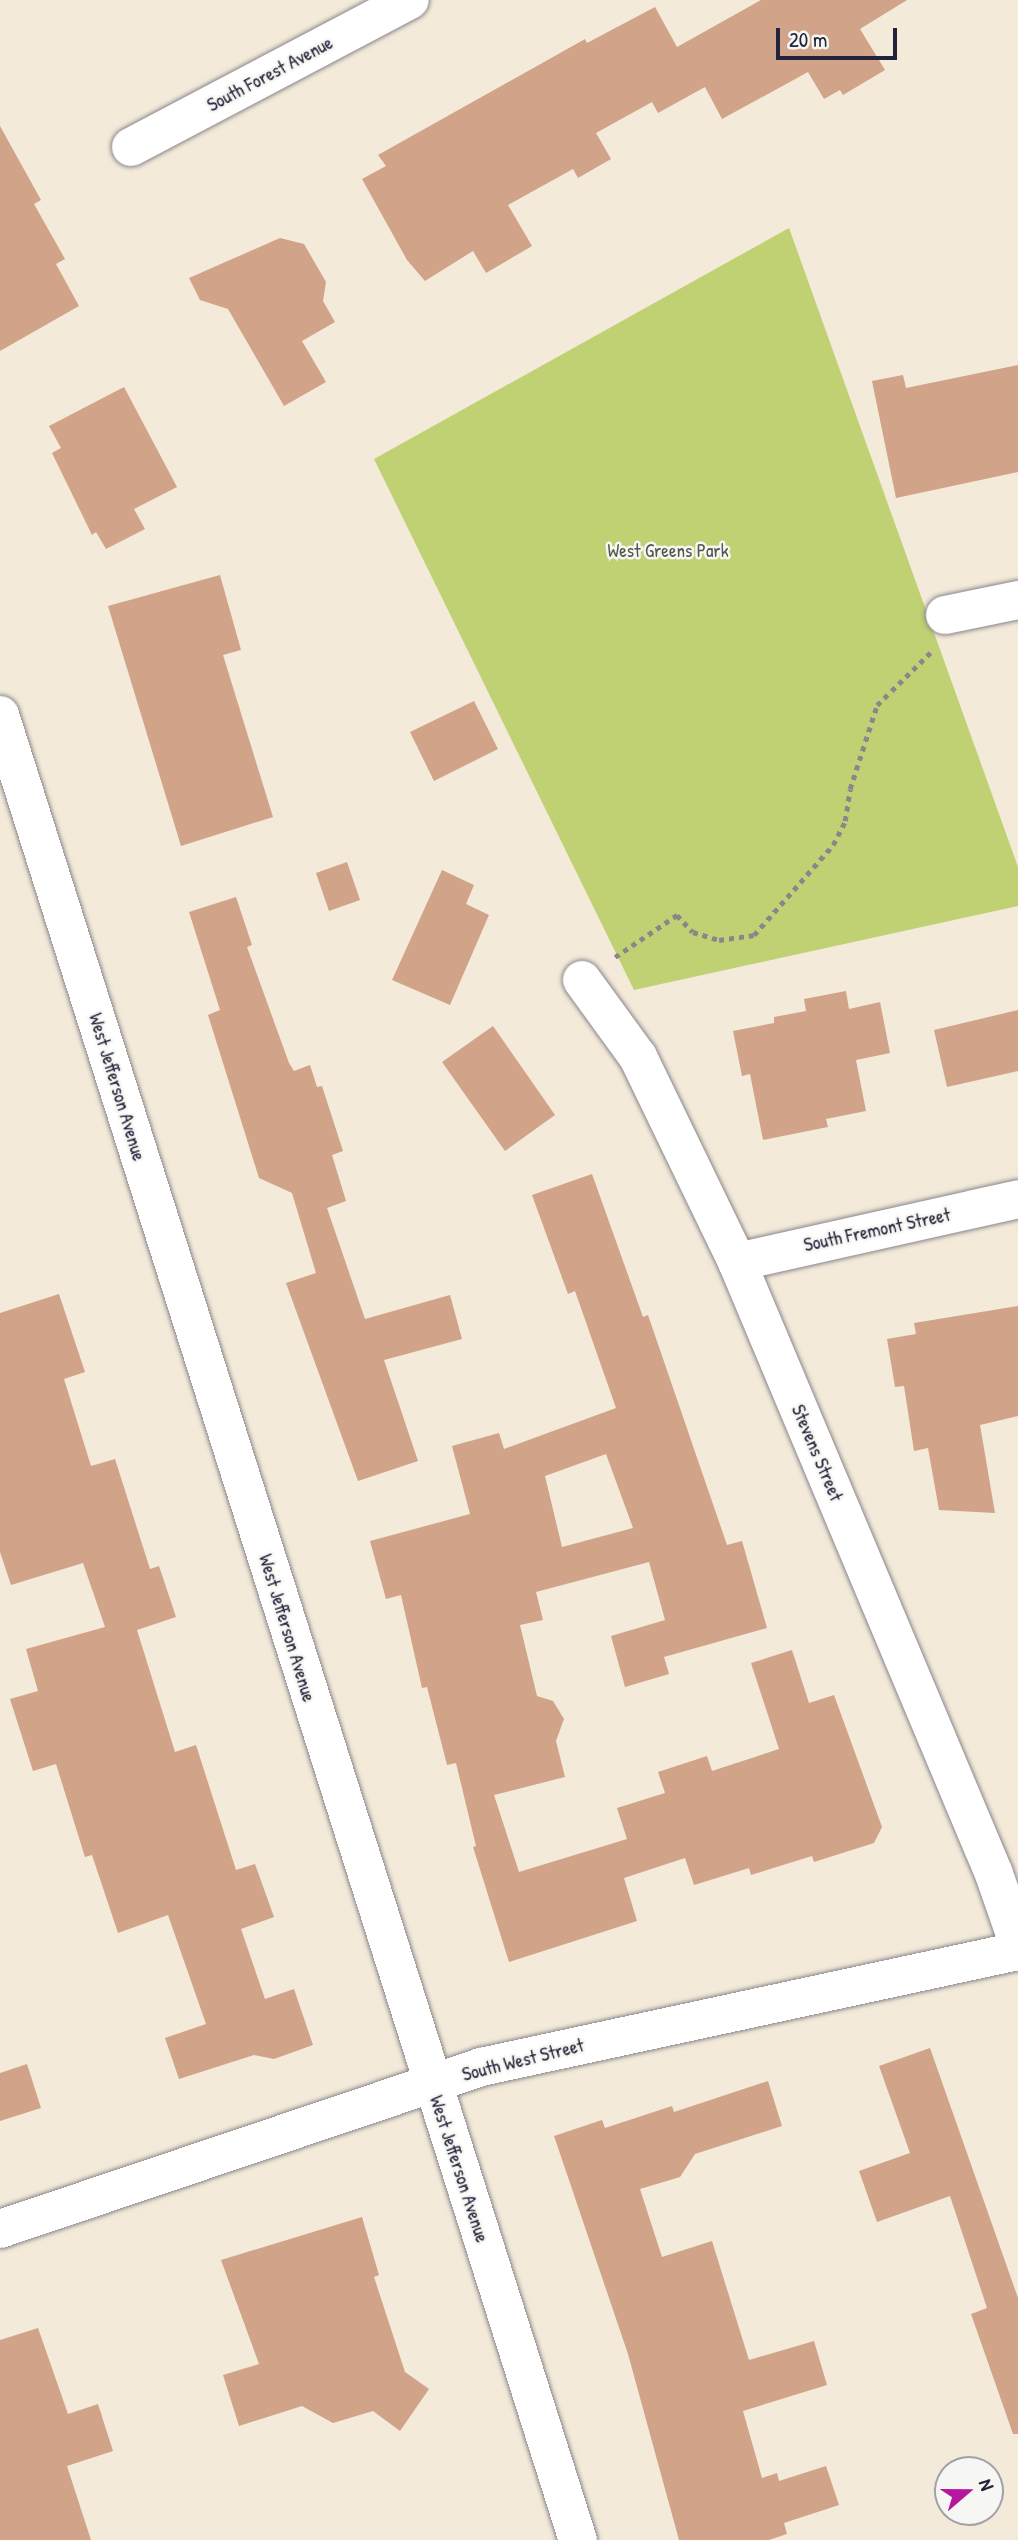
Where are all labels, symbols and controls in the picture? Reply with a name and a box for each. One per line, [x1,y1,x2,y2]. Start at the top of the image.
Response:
scale bar [780,14,901,58]
text: 20 m [789,25,827,54]
street label: South Forest Avenue [203,31,337,117]
park label: West Greens Park [607,540,729,562]
street label: West Jefferson Avenue [84,1010,150,1164]
street label: South Fremont Street [802,1203,952,1257]
street label: Stevens Street [786,1401,848,1505]
street label: West Jefferson Avenue [254,1551,320,1705]
street label: South West Street [460,2034,586,2086]
street label: West Jefferson Avenue [425,2093,493,2245]
north arrow [934,2456,1004,2526]
text: N [973,2475,1001,2494]

